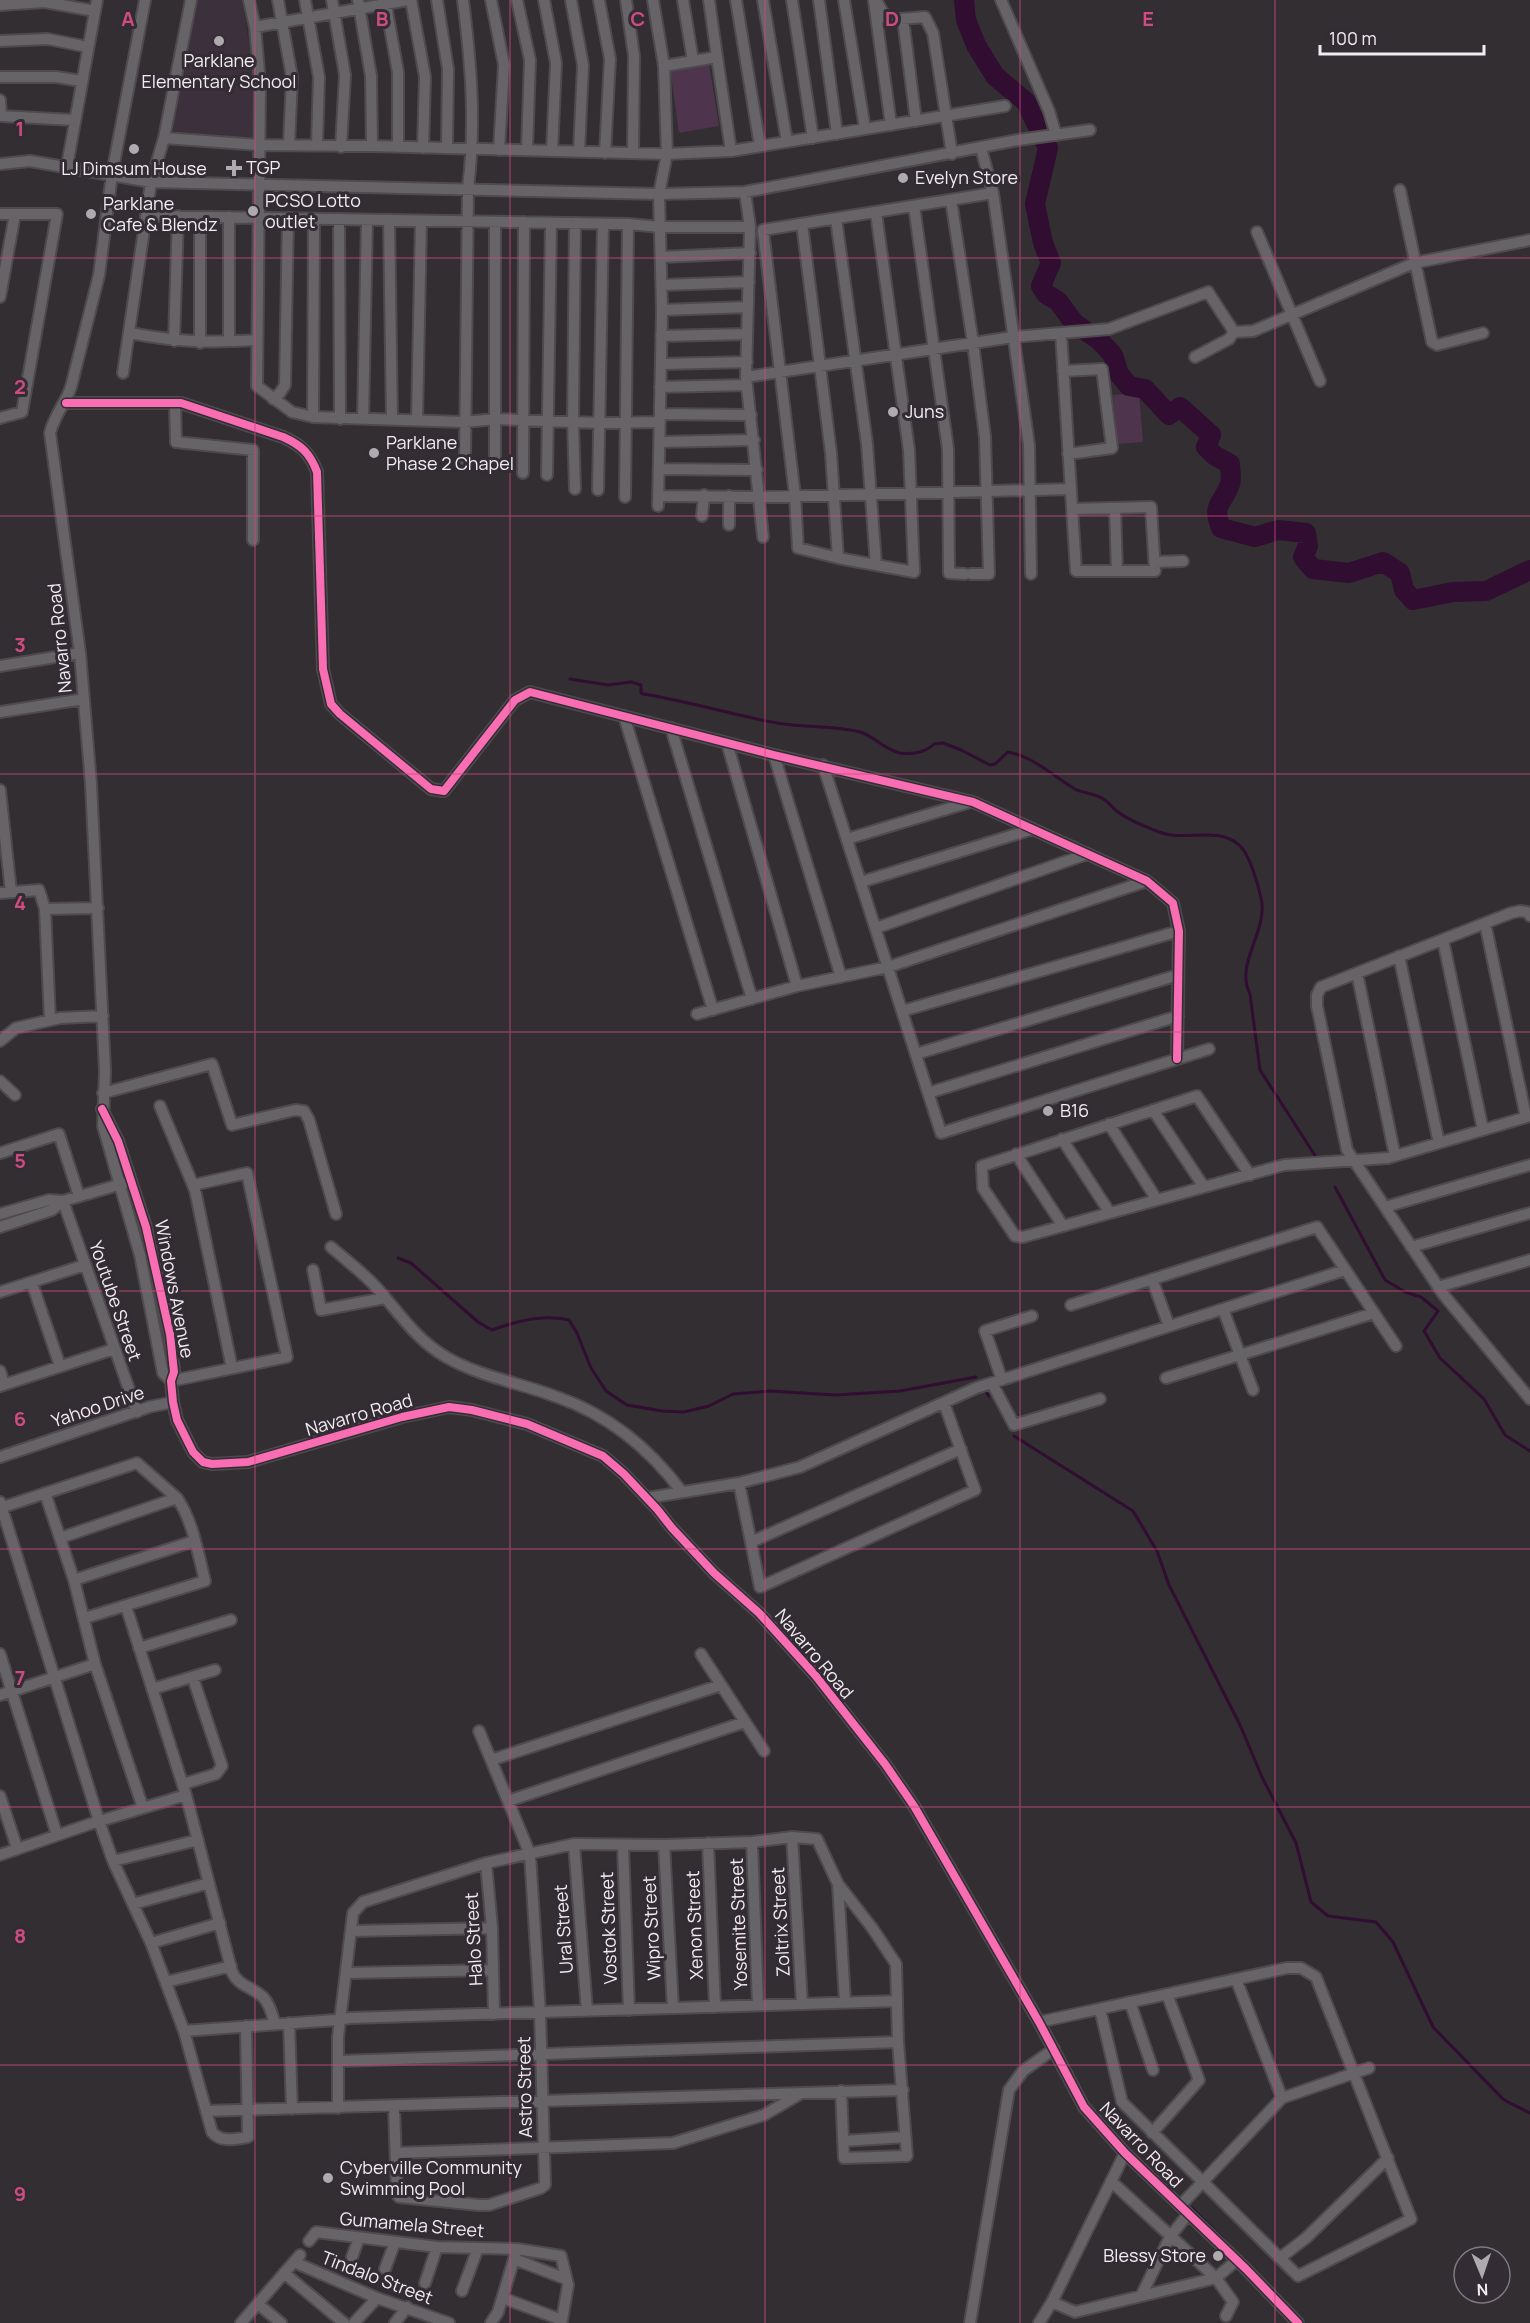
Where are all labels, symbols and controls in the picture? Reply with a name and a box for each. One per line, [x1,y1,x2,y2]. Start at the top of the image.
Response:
text: A [121,5,135,32]
text: B [376,5,389,32]
text: C [631,5,645,32]
text: D [885,5,899,32]
text: E [1142,5,1154,32]
scale bar [1320,18,1484,56]
text: 100 m [1329,26,1377,50]
marker: Parklane Elementary School [212,34,226,48]
place label: Parklane Elementary School [142,48,296,93]
text: 1 [16,115,24,142]
marker: LJ Dimsum House [127,142,141,156]
place label: TGP [246,155,280,179]
place label: LJ Dimsum House [61,156,207,180]
marker: TGP [227,161,241,175]
place label: Evelyn Store [915,165,1018,189]
marker: Evelyn Store [896,171,910,185]
place label: PCSO Lotto outlet [265,188,361,233]
place label: Parklane Cafe & Blendz [103,191,218,236]
marker: PCSO Lotto outlet [246,204,260,218]
marker: Parklane Cafe & Blendz [84,207,98,221]
text: 2 [14,373,26,400]
place label: Juns [905,399,944,423]
marker: Juns [886,405,900,419]
place label: Parklane Phase 2 Chapel [386,430,514,475]
marker: Parklane Phase 2 Chapel [367,446,381,460]
street label: Navarro Road [41,582,77,694]
text: 3 [14,631,26,658]
text: 4 [14,889,26,916]
place label: B16 [1060,1098,1089,1122]
marker: B16 [1041,1104,1055,1118]
text: 5 [14,1147,26,1174]
street label: Windows Avenue [150,1218,200,1360]
street label: Youtube Street [84,1237,148,1364]
street label: Yahoo Drive [48,1380,147,1432]
street label: Navarro Road [302,1387,415,1441]
text: 6 [14,1405,26,1432]
street label: Navarro Road [770,1603,859,1703]
text: 7 [15,1664,25,1691]
street label: Yosemite Street [724,1858,752,1990]
street label: Zoltrix Street [765,1867,795,1977]
street label: Xenon Street [680,1870,708,1980]
street label: Vostok Street [594,1871,622,1985]
street label: Wipro Street [636,1875,666,1981]
street label: Ural Street [548,1884,578,1975]
street label: Halo Street [459,1892,487,1986]
text: 8 [14,1922,26,1949]
street label: Astro Street [511,2036,537,2138]
street label: Navarro Road [1095,2096,1189,2192]
place label: Cyberville Community Swimming Pool [340,2155,522,2200]
marker: Cyberville Community Swimming Pool [321,2171,335,2185]
text: 9 [14,2180,26,2207]
street label: Gumamela Street [339,2206,485,2242]
place label: Blessy Store [1103,2243,1206,2267]
street label: Tindalo Street [318,2245,437,2309]
north arrow [1452,2245,1512,2305]
marker: Blessy Store [1211,2249,1225,2263]
text: N [1476,2279,1489,2301]

